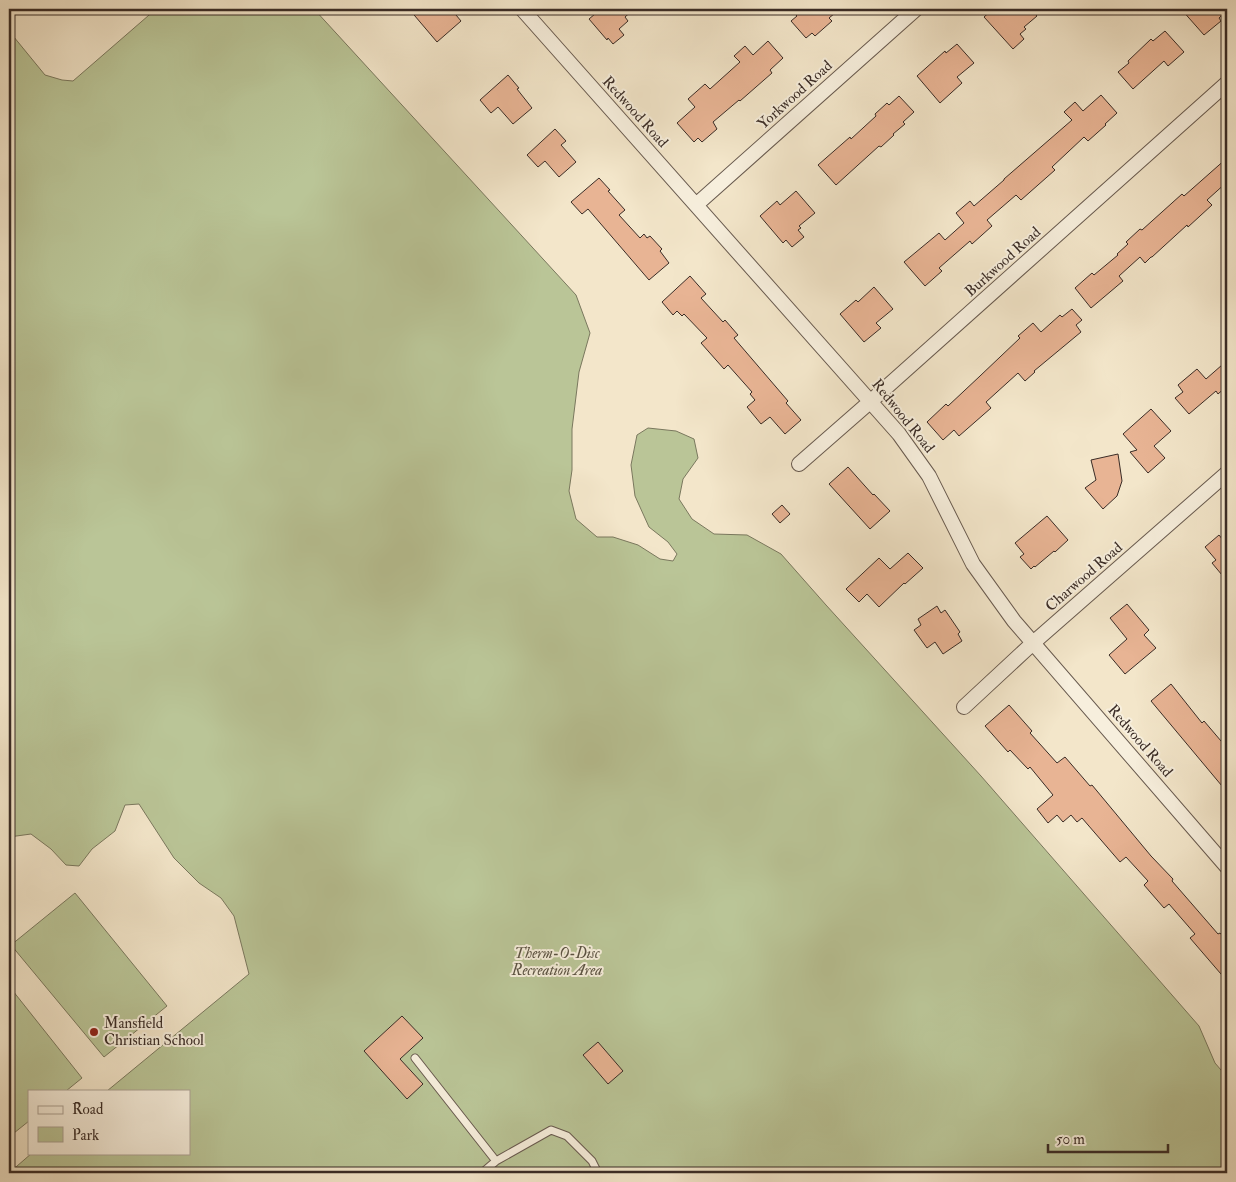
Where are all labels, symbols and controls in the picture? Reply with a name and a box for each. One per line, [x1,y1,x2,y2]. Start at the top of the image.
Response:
street label: Yorkwood Road [754,56,837,134]
street label: Redwood Road [598,72,672,152]
street label: Burkwood Road [961,223,1045,301]
street label: Redwood Road [867,375,939,457]
street label: Charwood Road [1042,538,1127,616]
street label: Redwood Road [1103,701,1177,782]
park label: Therm-O-Disc Recreation Area [511,944,602,980]
place label: Mansfield Christian School [104,1014,204,1050]
marker: Mansfield Christian School [88,1026,100,1038]
legend [28,1090,190,1154]
text: Road [72,1100,104,1119]
scale bar [1048,1122,1168,1154]
text: Park [72,1126,99,1145]
text: 50 m [1056,1130,1085,1149]

